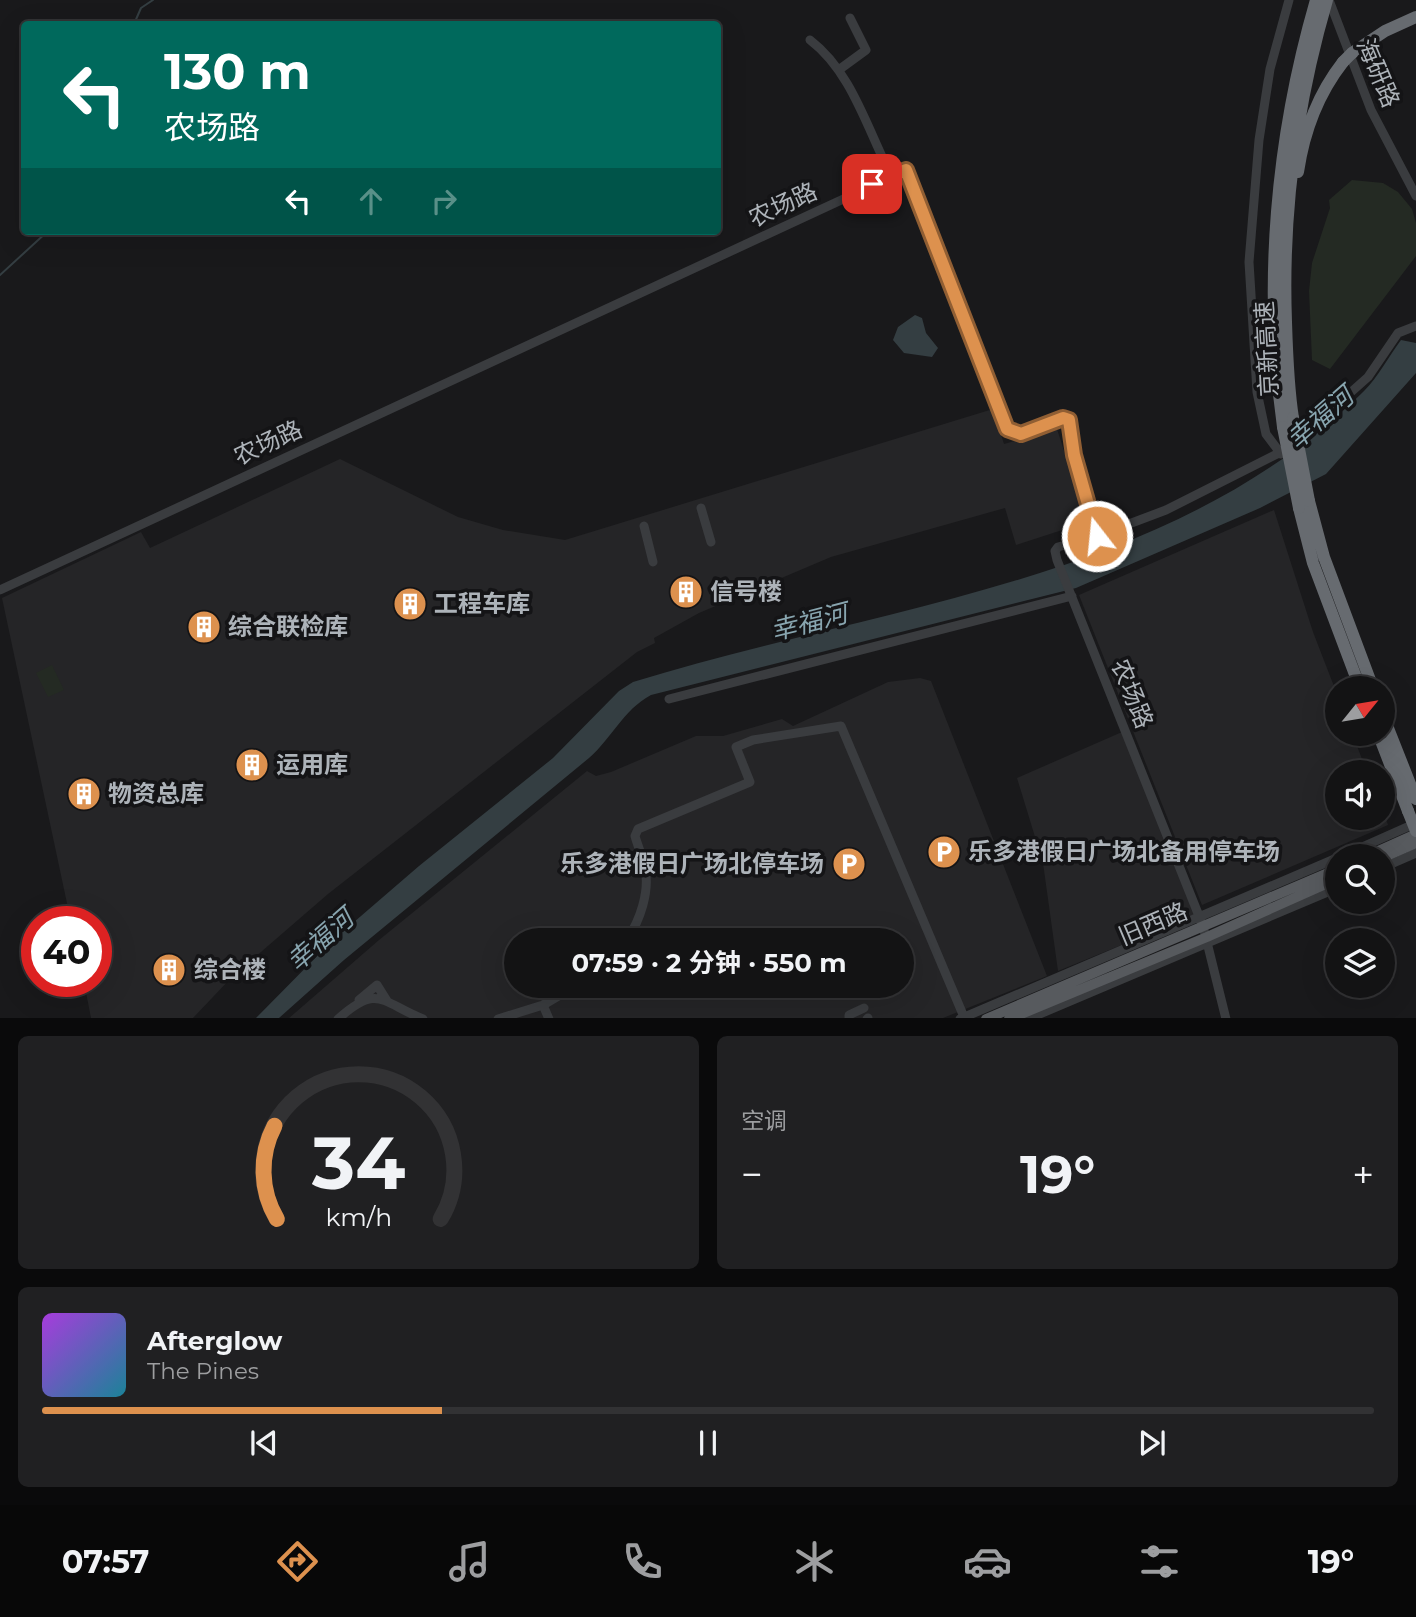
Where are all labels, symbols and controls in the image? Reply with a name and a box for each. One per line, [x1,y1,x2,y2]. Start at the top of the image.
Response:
street label: 海研路 [1351,34,1406,112]
text: 130 m [164,42,311,101]
icon: left [49,49,140,140]
text: 农场路 [164,108,260,147]
pin [842,154,902,214]
icon: arrive [853,165,891,203]
street label: 农场路 [744,176,822,233]
icon: left [279,182,317,220]
icon: ahead [352,182,390,220]
icon: right [425,182,463,220]
street label: 京新高速 [1250,300,1283,398]
water label: 幸福河 [1280,377,1364,456]
street label: 农场路 [229,414,307,471]
position arrow [1060,499,1134,573]
building icon: 信号楼 [667,573,705,611]
place label: 信号楼 [710,577,782,606]
building icon: 工程车库 [391,585,429,623]
place label: 工程车库 [434,589,530,618]
water label: 幸福河 [767,596,856,647]
building icon: 综合联检库 [185,608,223,646]
place label: 综合联检库 [228,612,348,641]
street label: 农场路 [1106,655,1159,733]
north arrow [1325,676,1395,746]
map controls [1325,676,1395,998]
building icon: 运用库 [233,746,271,784]
place label: 运用库 [276,750,348,779]
button: sound [1325,760,1395,830]
building icon: 物资总库 [65,775,103,813]
place label: 物资总库 [108,779,204,808]
parking icon: 乐多港假日广场北备用停车场 [925,833,963,871]
place label: 乐多港假日广场北备用停车场 [968,837,1280,866]
button: search [1325,844,1395,914]
parking icon: 乐多港假日广场北停车场 [830,845,868,883]
place label: 乐多港假日广场北停车场 [560,849,824,878]
street label: 旧西路 [1114,896,1192,951]
water label: 幸福河 [280,899,364,978]
speed limit sign: 40 [21,906,112,997]
button: layers [1325,928,1395,998]
text: 07:59 · 2 分钟 · 550 m [572,947,846,979]
building icon: 综合楼 [150,951,188,989]
place label: 综合楼 [194,955,266,984]
text: 空调 [741,1107,787,1135]
text: 34 [311,1119,405,1207]
text: 19° [1020,1143,1095,1206]
text: − [741,1151,763,1198]
text: + [1352,1151,1374,1198]
text: km/h [325,1201,392,1231]
text: Afterglow [147,1325,282,1357]
text: The Pines [147,1357,259,1385]
icon: previous [245,1424,283,1462]
icon: pause [689,1424,727,1462]
icon: next [1133,1424,1171,1462]
icon: directions [273,1537,322,1586]
icon: music [445,1537,494,1586]
icon: phone [618,1537,667,1586]
icon: climate [790,1537,839,1586]
icon: car [963,1537,1012,1586]
icon: filters [1135,1537,1184,1586]
text: 07:57 [62,1542,149,1581]
text: 19° [1308,1542,1354,1581]

